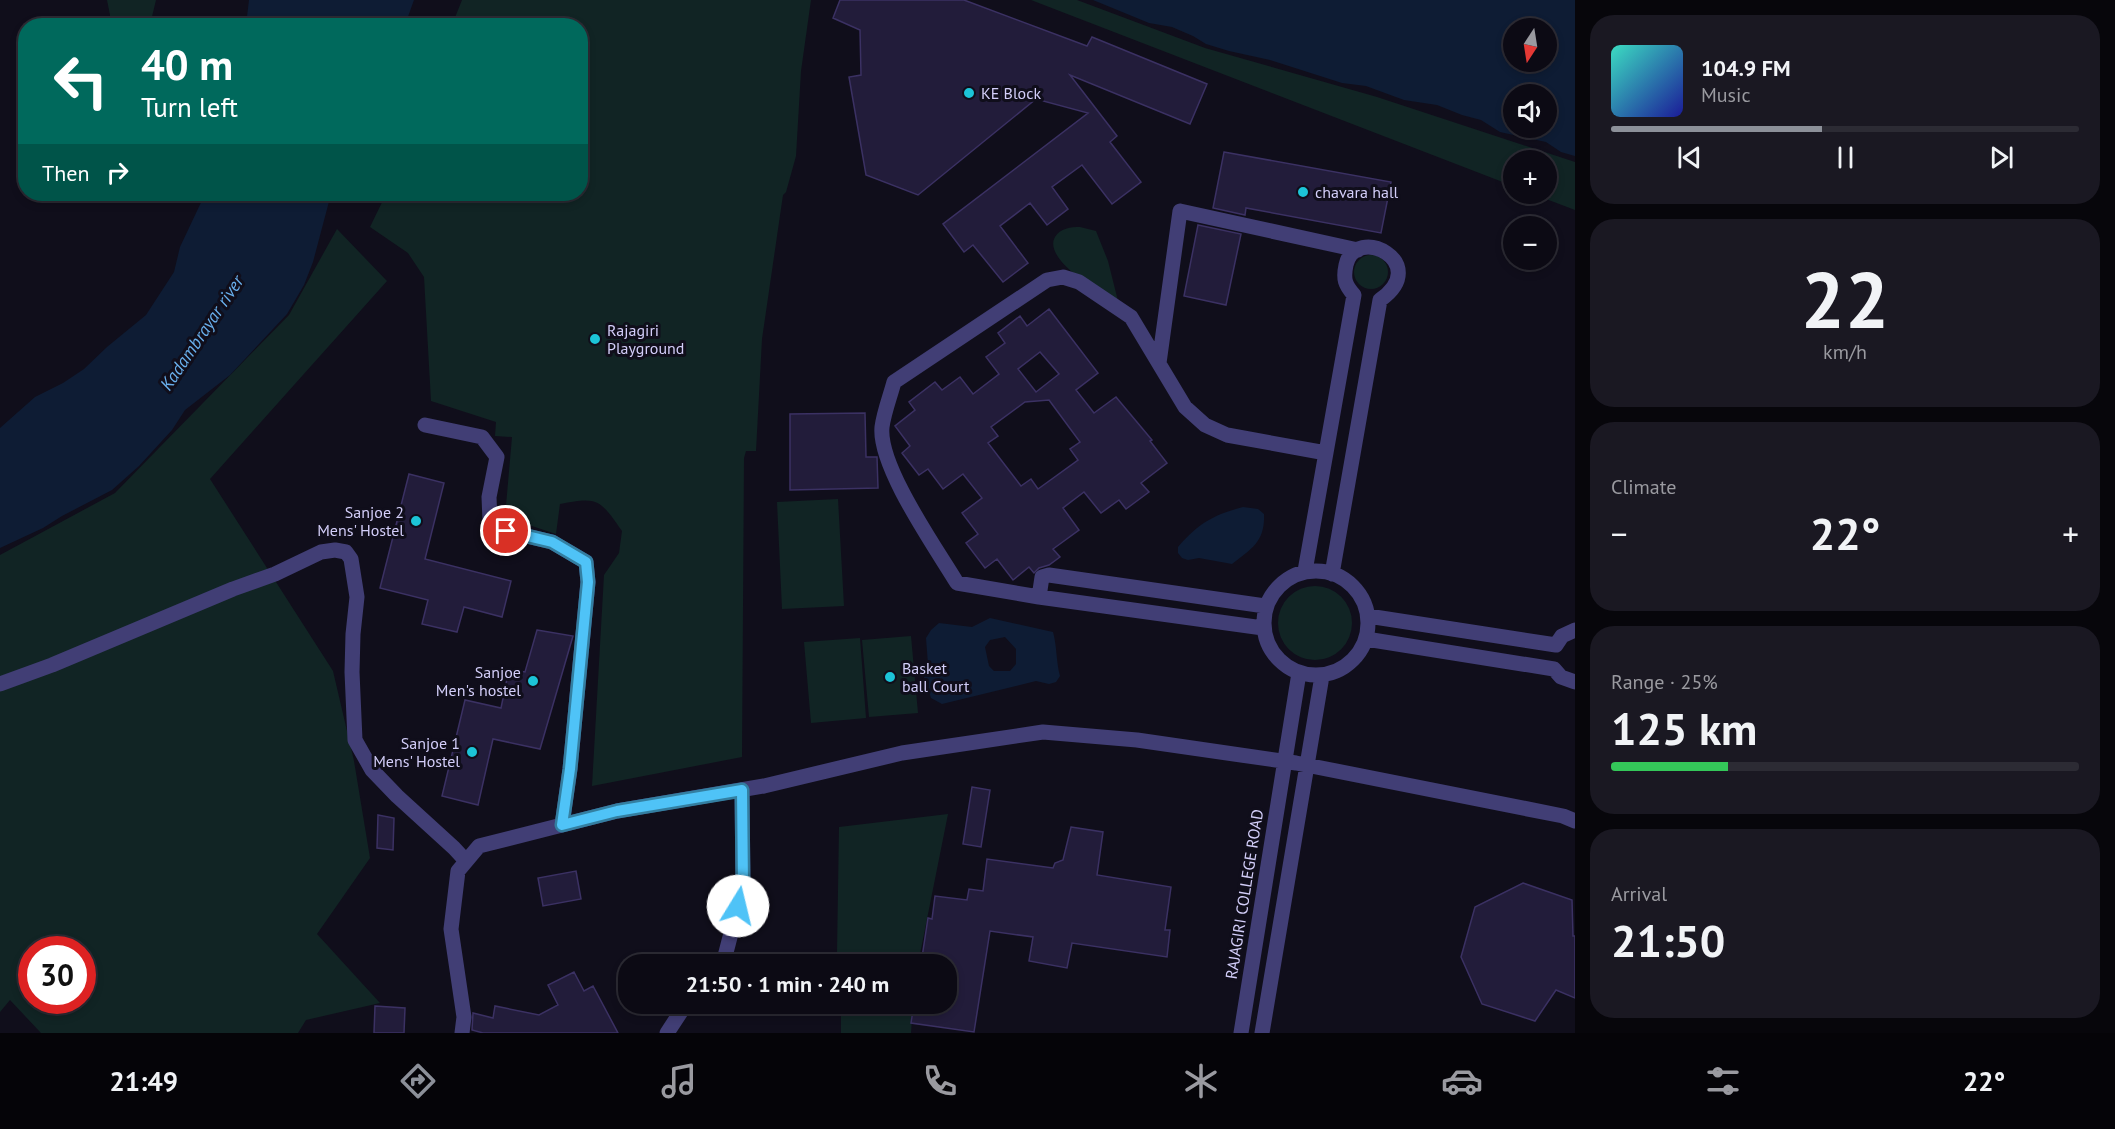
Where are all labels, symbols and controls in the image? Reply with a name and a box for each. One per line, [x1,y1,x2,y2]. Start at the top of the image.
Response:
north arrow [1503,18,1557,72]
map controls [1503,18,1557,270]
text: 40 m [141,37,233,92]
icon: left [42,42,120,120]
text: 104.9 FM [1701,54,1791,82]
text: Music [1701,82,1750,108]
place label: KE Block [981,83,1041,103]
button: sound [1503,84,1557,138]
marker: KE Block [962,86,976,100]
text: Turn left [141,90,238,124]
icon: previous [1673,141,1706,174]
icon: pause [1829,141,1862,174]
icon: next [1985,141,2018,174]
button: + [1503,150,1557,204]
icon: right [101,156,134,189]
text: Then [42,159,89,187]
place label: chavara hall [1315,182,1399,202]
marker: chavara hall [1296,185,1310,199]
button: − [1503,216,1557,270]
text: 22 [1801,249,1889,350]
water label: Kadambrayar river [155,270,249,395]
place label: Rajagiri Playground [607,320,684,358]
marker: Rajagiri Playground [588,332,602,346]
text: km/h [1823,339,1867,365]
text: Climate [1611,474,1677,500]
place label: Sanjoe 2 Mens' Hostel [317,502,404,540]
text: 22° [1810,504,1880,562]
pin [480,505,531,556]
text: − [1611,512,1628,555]
text: + [2062,512,2079,555]
marker: Sanjoe 2 Mens' Hostel [409,514,423,528]
icon: arrive [489,514,522,547]
place label: Basket ball Court [902,658,970,696]
place label: Sanjoe Men's hostel [436,662,521,700]
text: Range · 25% [1611,669,1718,695]
marker: Basket ball Court [883,670,897,684]
marker: Sanjoe Men's hostel [526,674,540,688]
text: 125 km [1611,699,1757,757]
place label: Sanjoe 1 Mens' Hostel [373,733,460,771]
marker: Sanjoe 1 Mens' Hostel [465,745,479,759]
street label: RAJAGIRI COLLEGE ROAD [1221,808,1267,980]
position arrow [706,874,770,938]
text: Arrival [1611,881,1667,907]
text: 21:50 [1611,911,1725,969]
speed limit sign: 30 [18,936,96,1014]
text: 21:50 · 1 min · 240 m [686,970,889,998]
icon: directions [397,1060,439,1102]
icon: music [658,1060,700,1102]
icon: phone [919,1060,961,1102]
icon: climate [1180,1060,1222,1102]
icon: car [1441,1060,1483,1102]
icon: filters [1702,1060,1744,1102]
text: 21:49 [110,1064,178,1098]
text: 22° [1963,1064,2005,1098]

